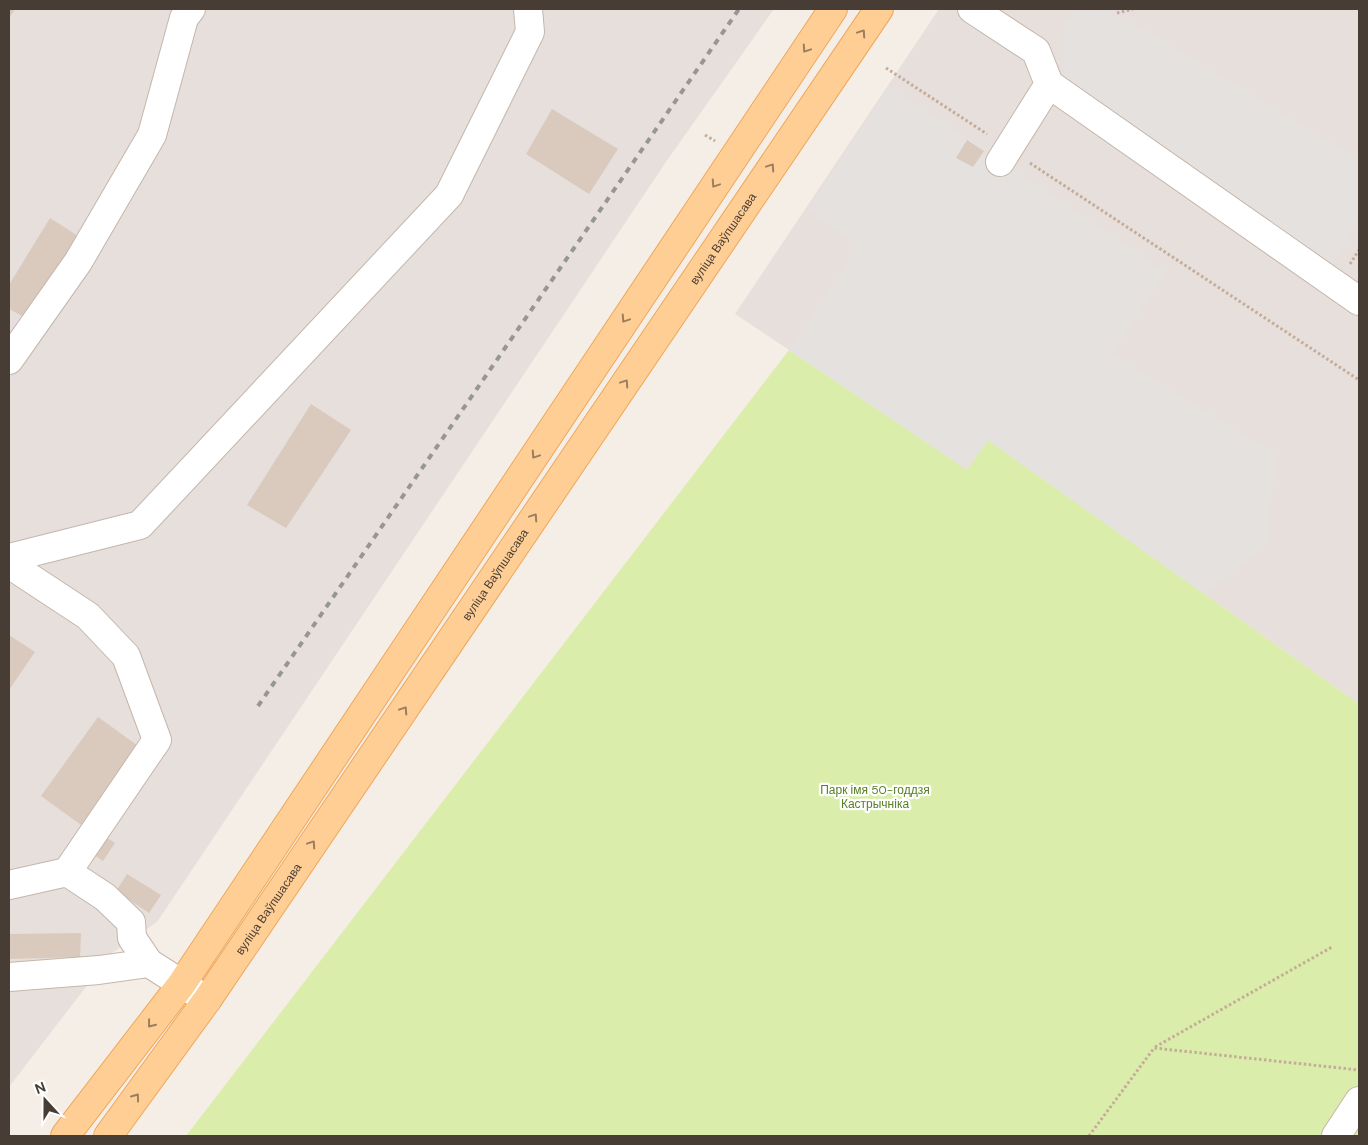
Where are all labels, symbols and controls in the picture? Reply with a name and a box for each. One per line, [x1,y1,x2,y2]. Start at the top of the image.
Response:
one-way arrow [856,29,866,38]
one-way arrow [802,44,812,53]
one-way arrow [765,163,774,173]
one-way arrow [712,179,721,188]
street label: вуліца Ваўпшасава [686,190,760,288]
one-way arrow [622,314,631,323]
one-way arrow [619,379,628,388]
one-way arrow [532,449,541,458]
one-way arrow [528,513,537,523]
street label: вуліца Ваўпшасава [459,526,532,624]
one-way arrow [398,706,407,715]
park label: Парк імя 50-годдзя Кастрычніка [820,782,930,812]
one-way arrow [306,840,316,849]
street label: вуліца Ваўпшасава [232,860,306,958]
one-way arrow [148,1018,157,1028]
north arrow [20,1075,70,1125]
text: N [32,1078,48,1098]
one-way arrow [131,1094,139,1103]

